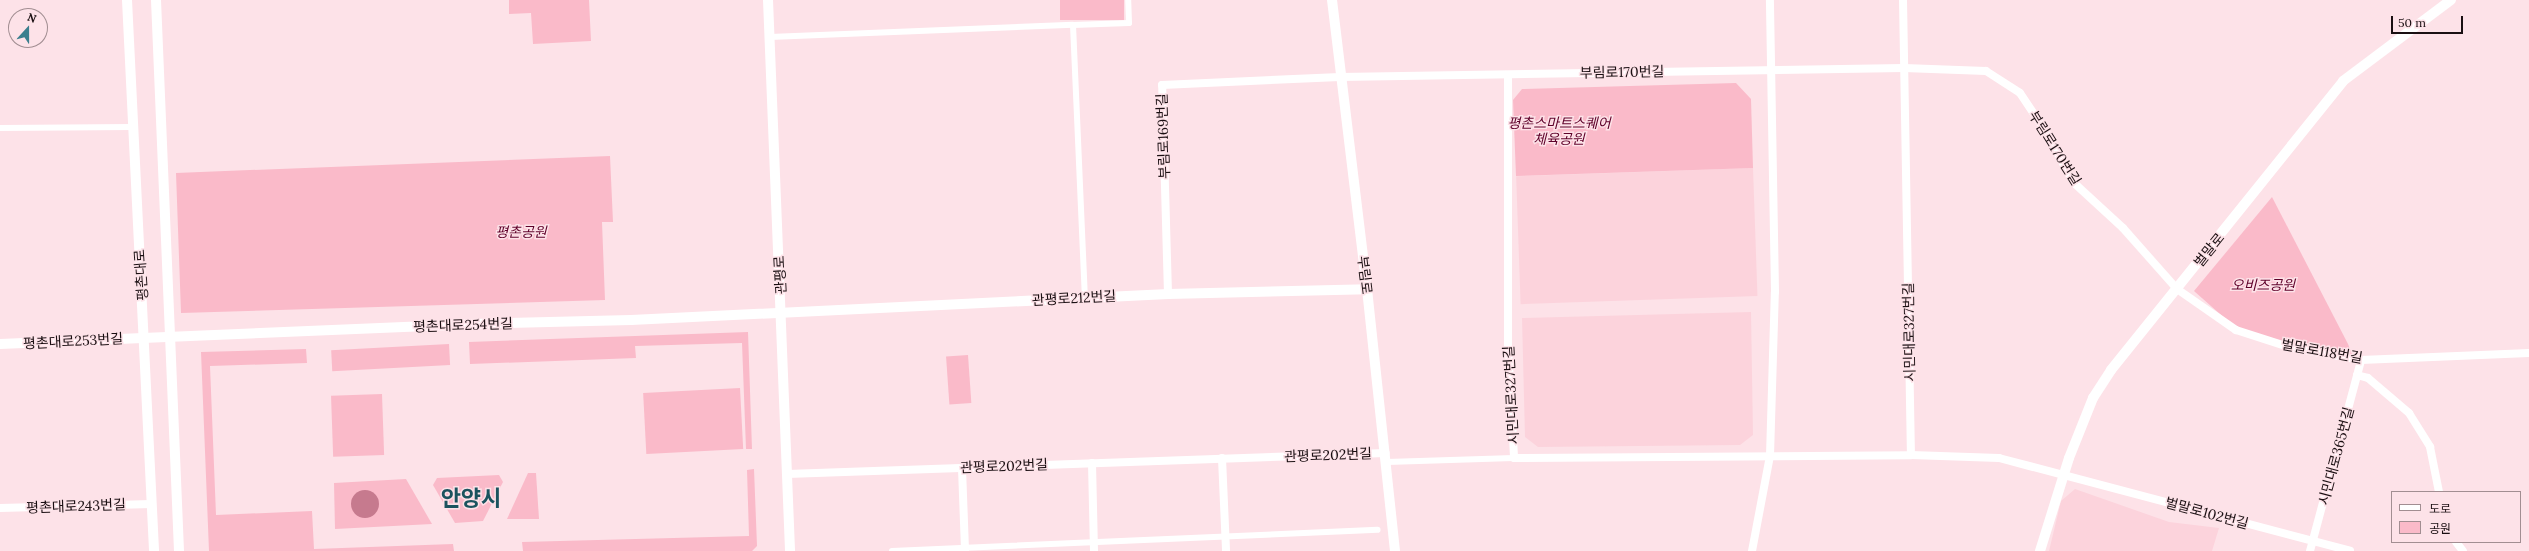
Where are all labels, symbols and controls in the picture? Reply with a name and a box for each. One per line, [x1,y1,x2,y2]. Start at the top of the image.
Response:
north arrow [8,8,48,48]
scale bar [2393,8,2465,34]
text: N [25,10,38,26]
text: 50 m [2398,15,2426,30]
street label: 부림로170번길 [1580,63,1664,81]
street label: 부림로169번길 [1153,93,1173,179]
street label: 부림로170번길 [2025,108,2085,188]
park label: 평촌스마트스퀘어 체육공원 [1507,115,1611,148]
park label: 평촌공원 [495,224,547,240]
street label: 벌말로 [2190,230,2228,270]
street label: 평촌대로 [131,249,151,301]
street label: 관평로 [771,255,789,295]
street label: 부림로 [1354,255,1376,295]
park label: 오비즈공원 [2231,277,2295,293]
street label: 시민대로327번길 [1900,282,1918,382]
street label: 관평로212번길 [1031,287,1117,309]
street label: 평촌대로254번길 [413,315,513,335]
street label: 평촌대로253번길 [23,330,123,352]
street label: 벌말로118번길 [2280,336,2364,366]
street label: 시민대로327번길 [1500,345,1522,445]
street label: 시민대로365번길 [2315,405,2357,507]
street label: 관평로202번길 [1284,445,1372,465]
street label: 관평로202번길 [960,456,1048,476]
district label: 안양시 [441,486,501,512]
legend [2391,491,2521,543]
street label: 벌말로102번길 [2163,494,2251,532]
street label: 평촌대로243번길 [26,496,126,516]
text: 도로 [2429,501,2451,516]
text: 공원 [2429,521,2451,536]

